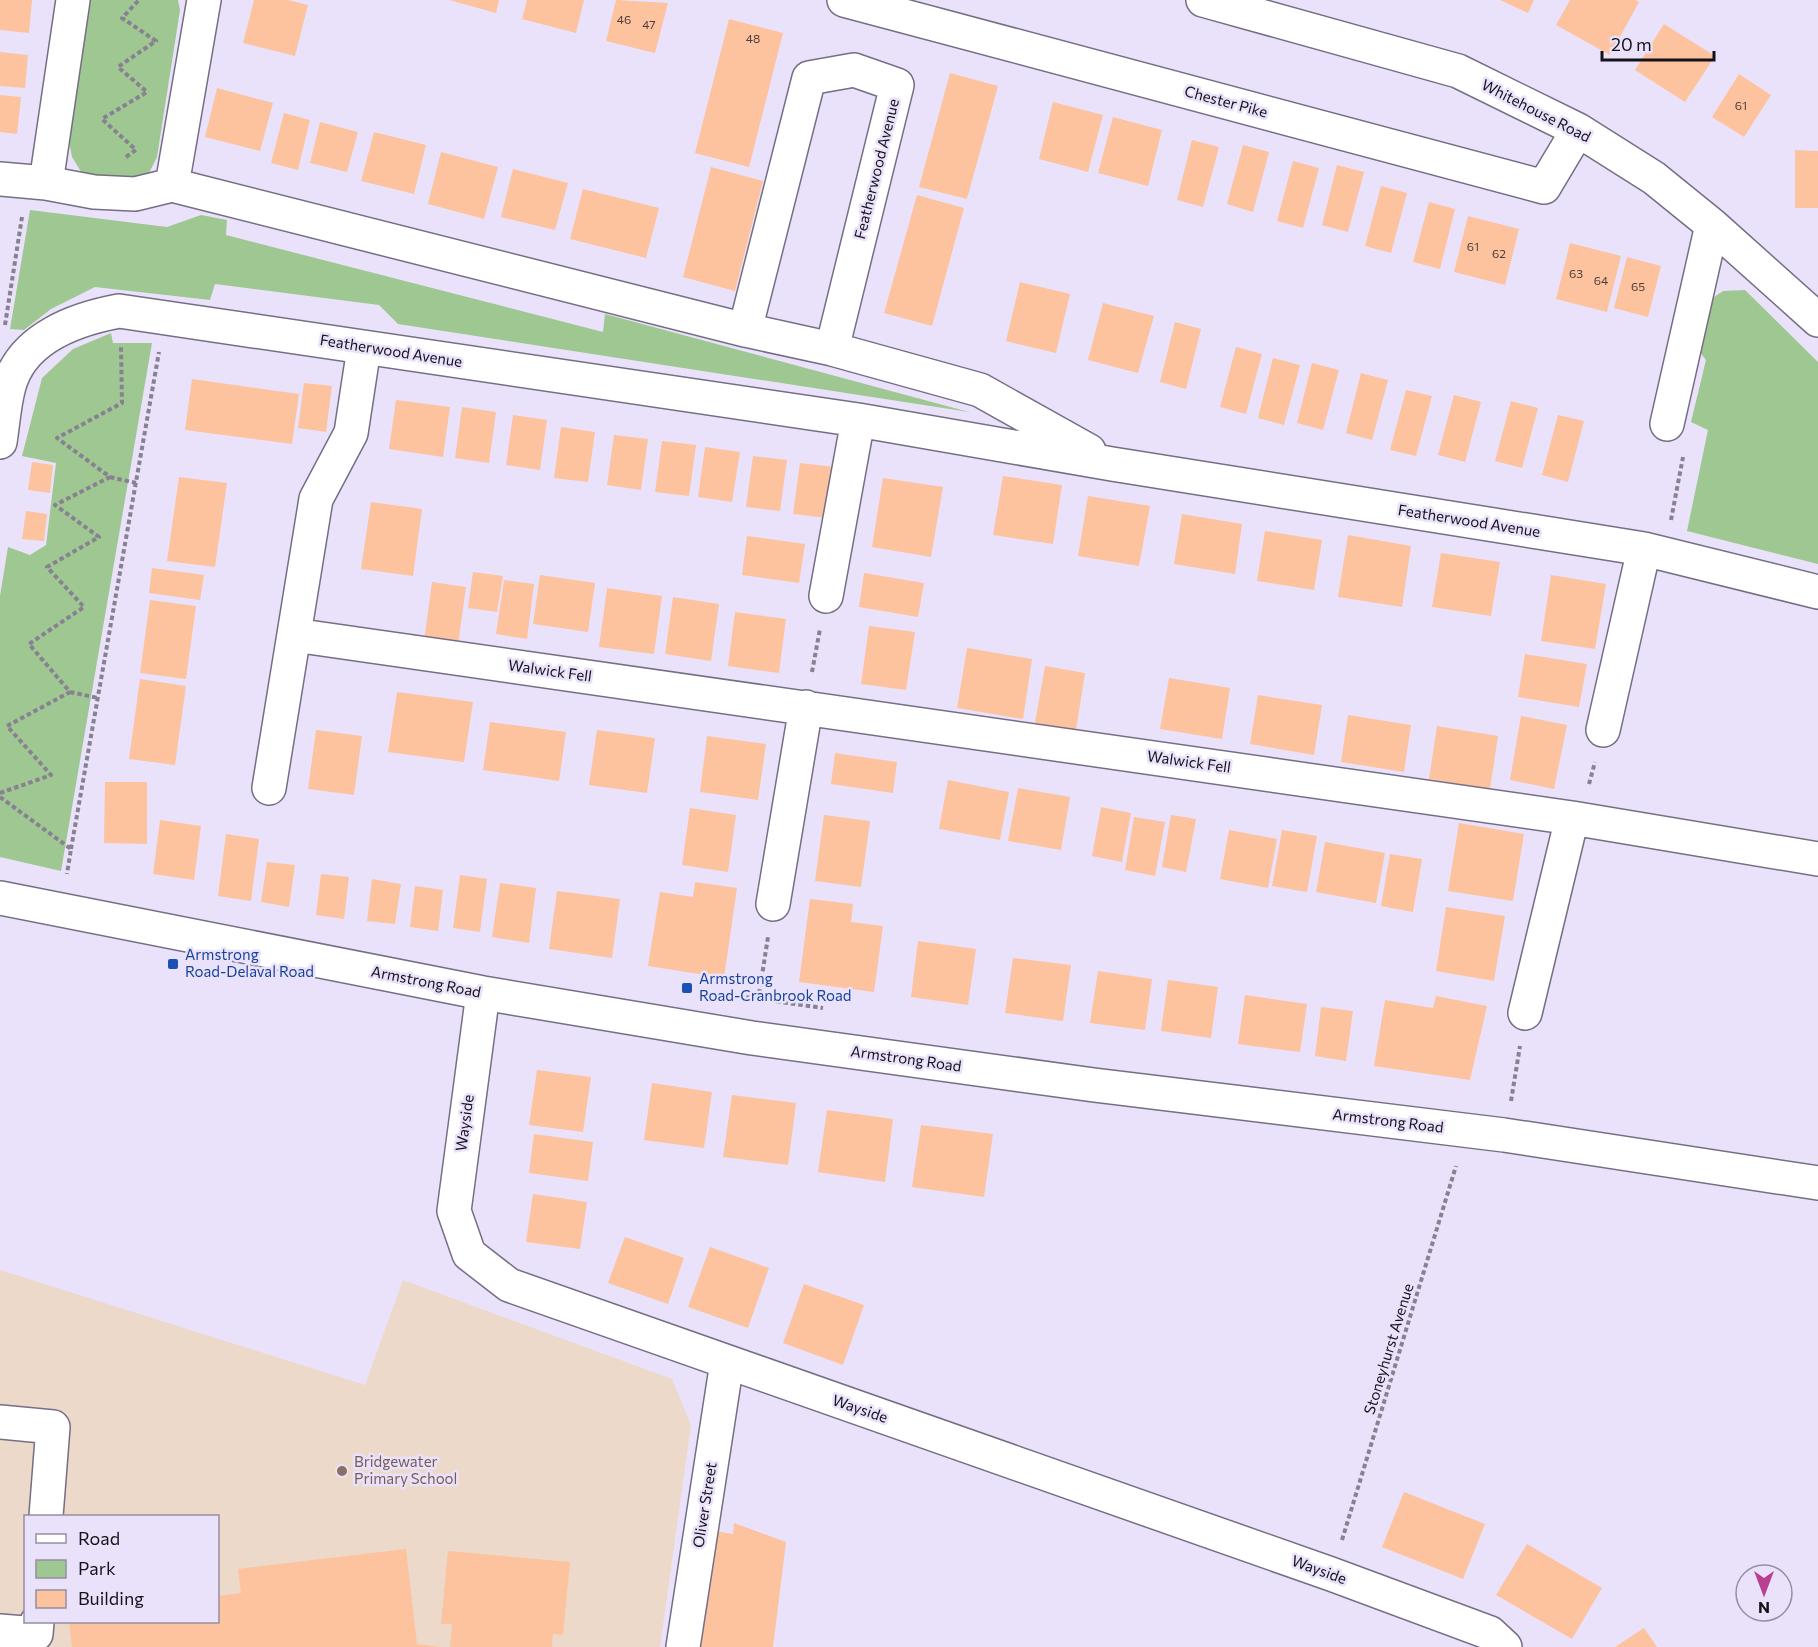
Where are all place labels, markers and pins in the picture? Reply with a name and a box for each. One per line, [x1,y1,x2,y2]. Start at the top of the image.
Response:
place label: Armstrong Road-Delaval Road [185,945,314,980]
marker: Armstrong Road-Delaval Road [166,957,180,971]
place label: Armstrong Road-Cranbrook Road [699,969,852,1004]
marker: Armstrong Road-Cranbrook Road [680,981,694,995]
place label: Bridgewater Primary School [354,1452,457,1487]
marker: Bridgewater Primary School [335,1464,349,1478]

